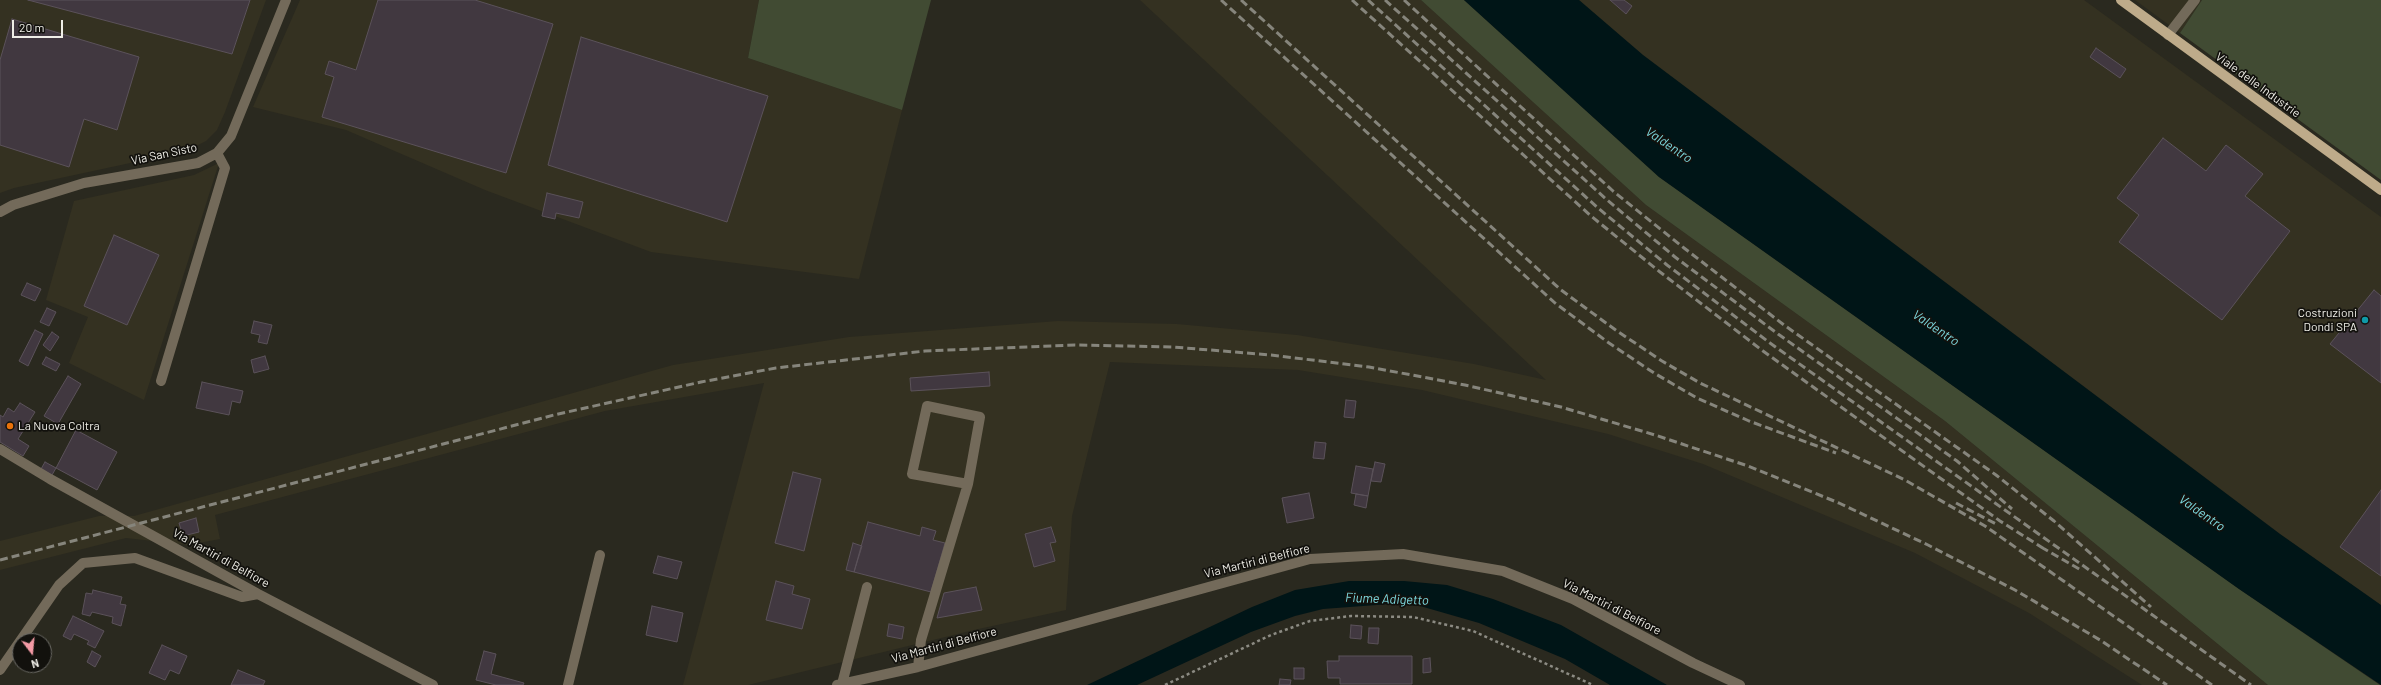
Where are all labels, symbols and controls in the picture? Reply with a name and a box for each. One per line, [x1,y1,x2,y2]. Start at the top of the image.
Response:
scale bar [14,12,65,38]
text: 20 m [19,20,45,34]
street label: Viale delle Industrie [2213,49,2303,121]
water label: Valdentro [1643,124,1695,166]
street label: Via San Sisto [130,140,198,168]
place label: Costruzioni Dondi SPA [2298,306,2357,334]
water label: Valdentro [1910,307,1962,349]
marker: Costruzioni Dondi SPA [2360,315,2370,325]
place label: La Nuova Coltra [18,419,100,433]
marker: La Nuova Coltra [5,421,15,431]
water label: Valdentro [2176,491,2228,535]
street label: Via Martiri di Belfiore [170,525,272,591]
street label: Via Martiri di Belfiore [1203,541,1311,581]
street label: Via Martiri di Belfiore [1560,576,1664,638]
water label: Fiume Adigetto [1345,590,1429,608]
street label: Via Martiri di Belfiore [890,624,998,666]
north arrow [12,633,52,673]
text: N [30,657,40,671]

